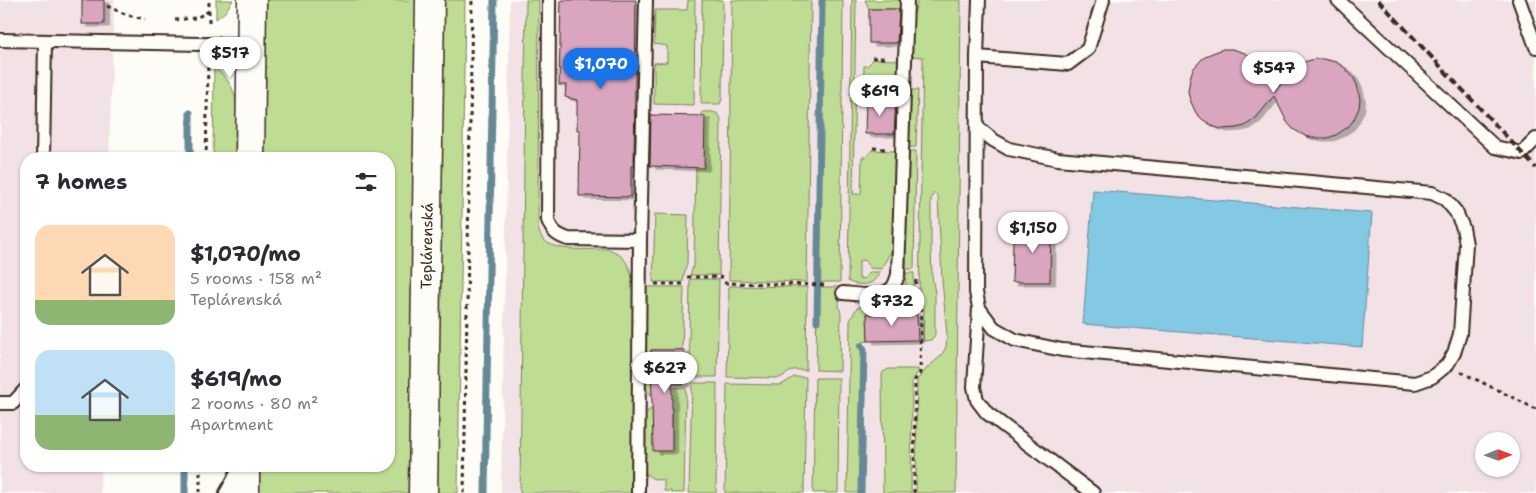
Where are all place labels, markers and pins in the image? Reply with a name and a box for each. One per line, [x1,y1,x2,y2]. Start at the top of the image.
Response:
pin: $517 [200,36,260,79]
pin: $1,070 [560,48,642,90]
pin: $547 [1244,52,1304,94]
pin: $619 [850,74,910,117]
pin: $1,150 [992,212,1074,254]
pin: $732 [862,284,922,327]
pin: $627 [635,352,695,394]

